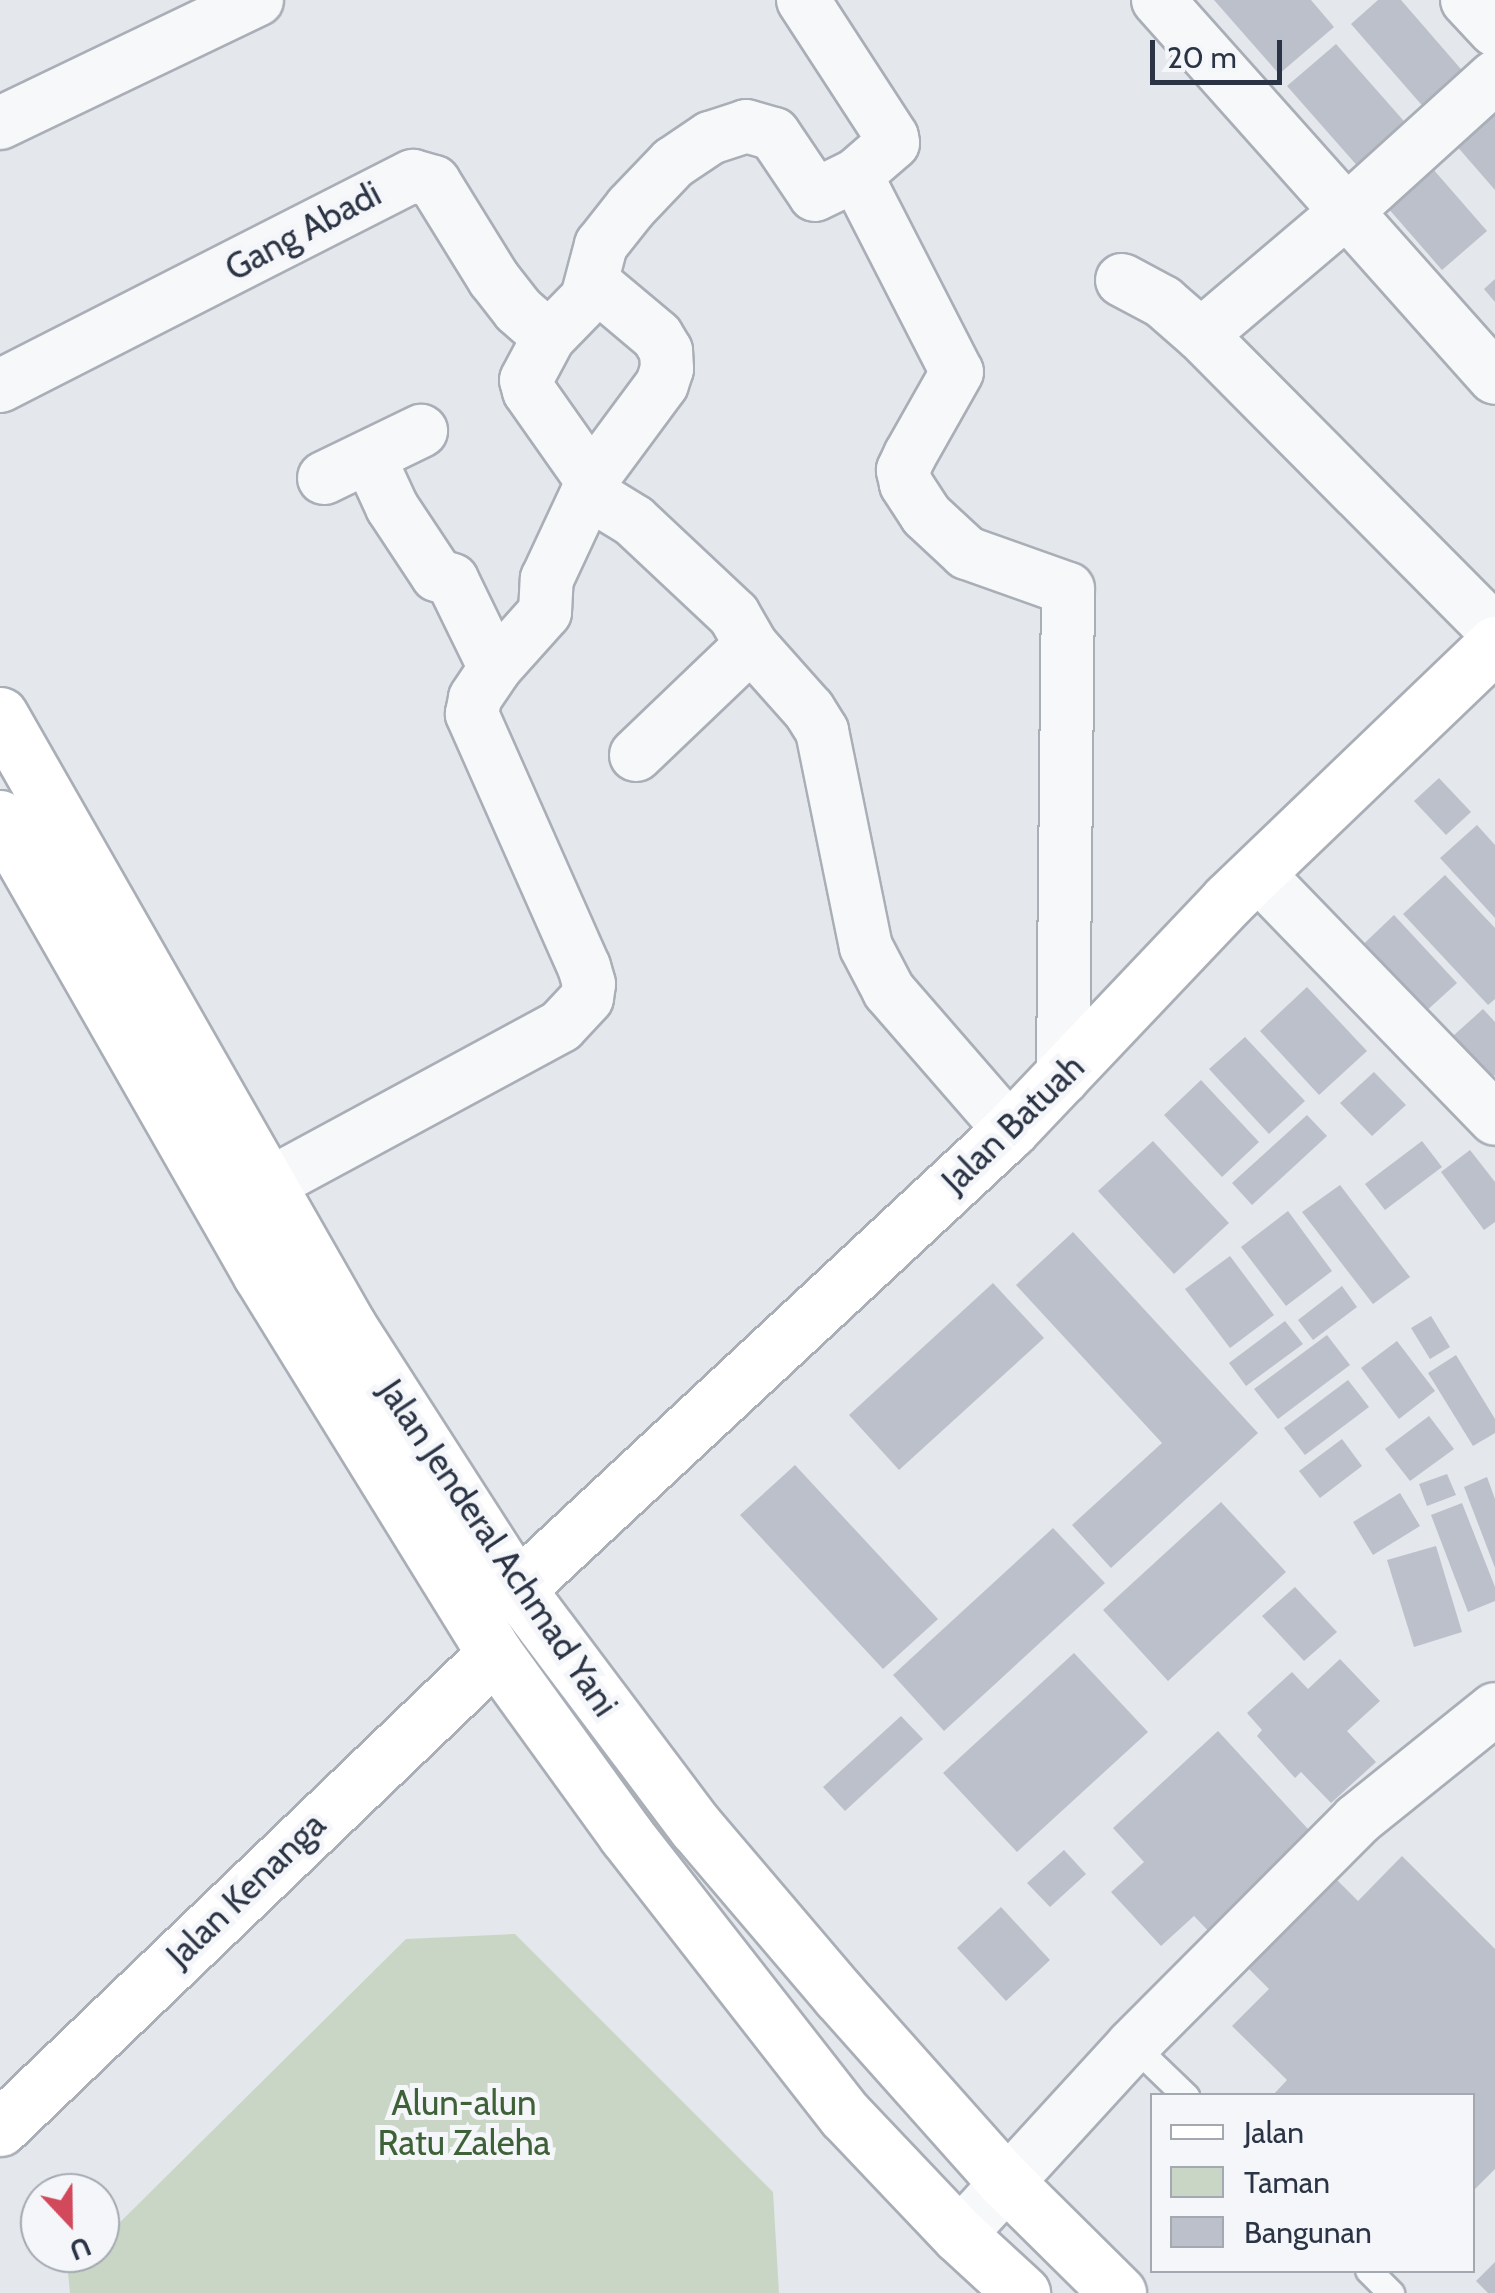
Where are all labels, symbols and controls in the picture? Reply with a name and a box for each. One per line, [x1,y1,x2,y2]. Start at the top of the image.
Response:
scale bar [1155,20,1288,82]
text: 20 m [1167,39,1237,76]
street label: Gang Abadi [218,173,388,289]
street label: Jalan Batuah [933,1046,1093,1202]
street label: Jalan Jenderal Achmad Yani [370,1372,626,1724]
street label: Jalan Kenanga [158,1804,334,1976]
park label: Alun-alun Ratu Zaleha [378,2082,550,2164]
legend [1150,2093,1475,2273]
text: Jalan [1244,2114,1304,2151]
text: Taman [1244,2164,1330,2201]
north arrow [20,2173,120,2273]
text: Bangunan [1244,2214,1372,2251]
text: U [65,2229,96,2268]

